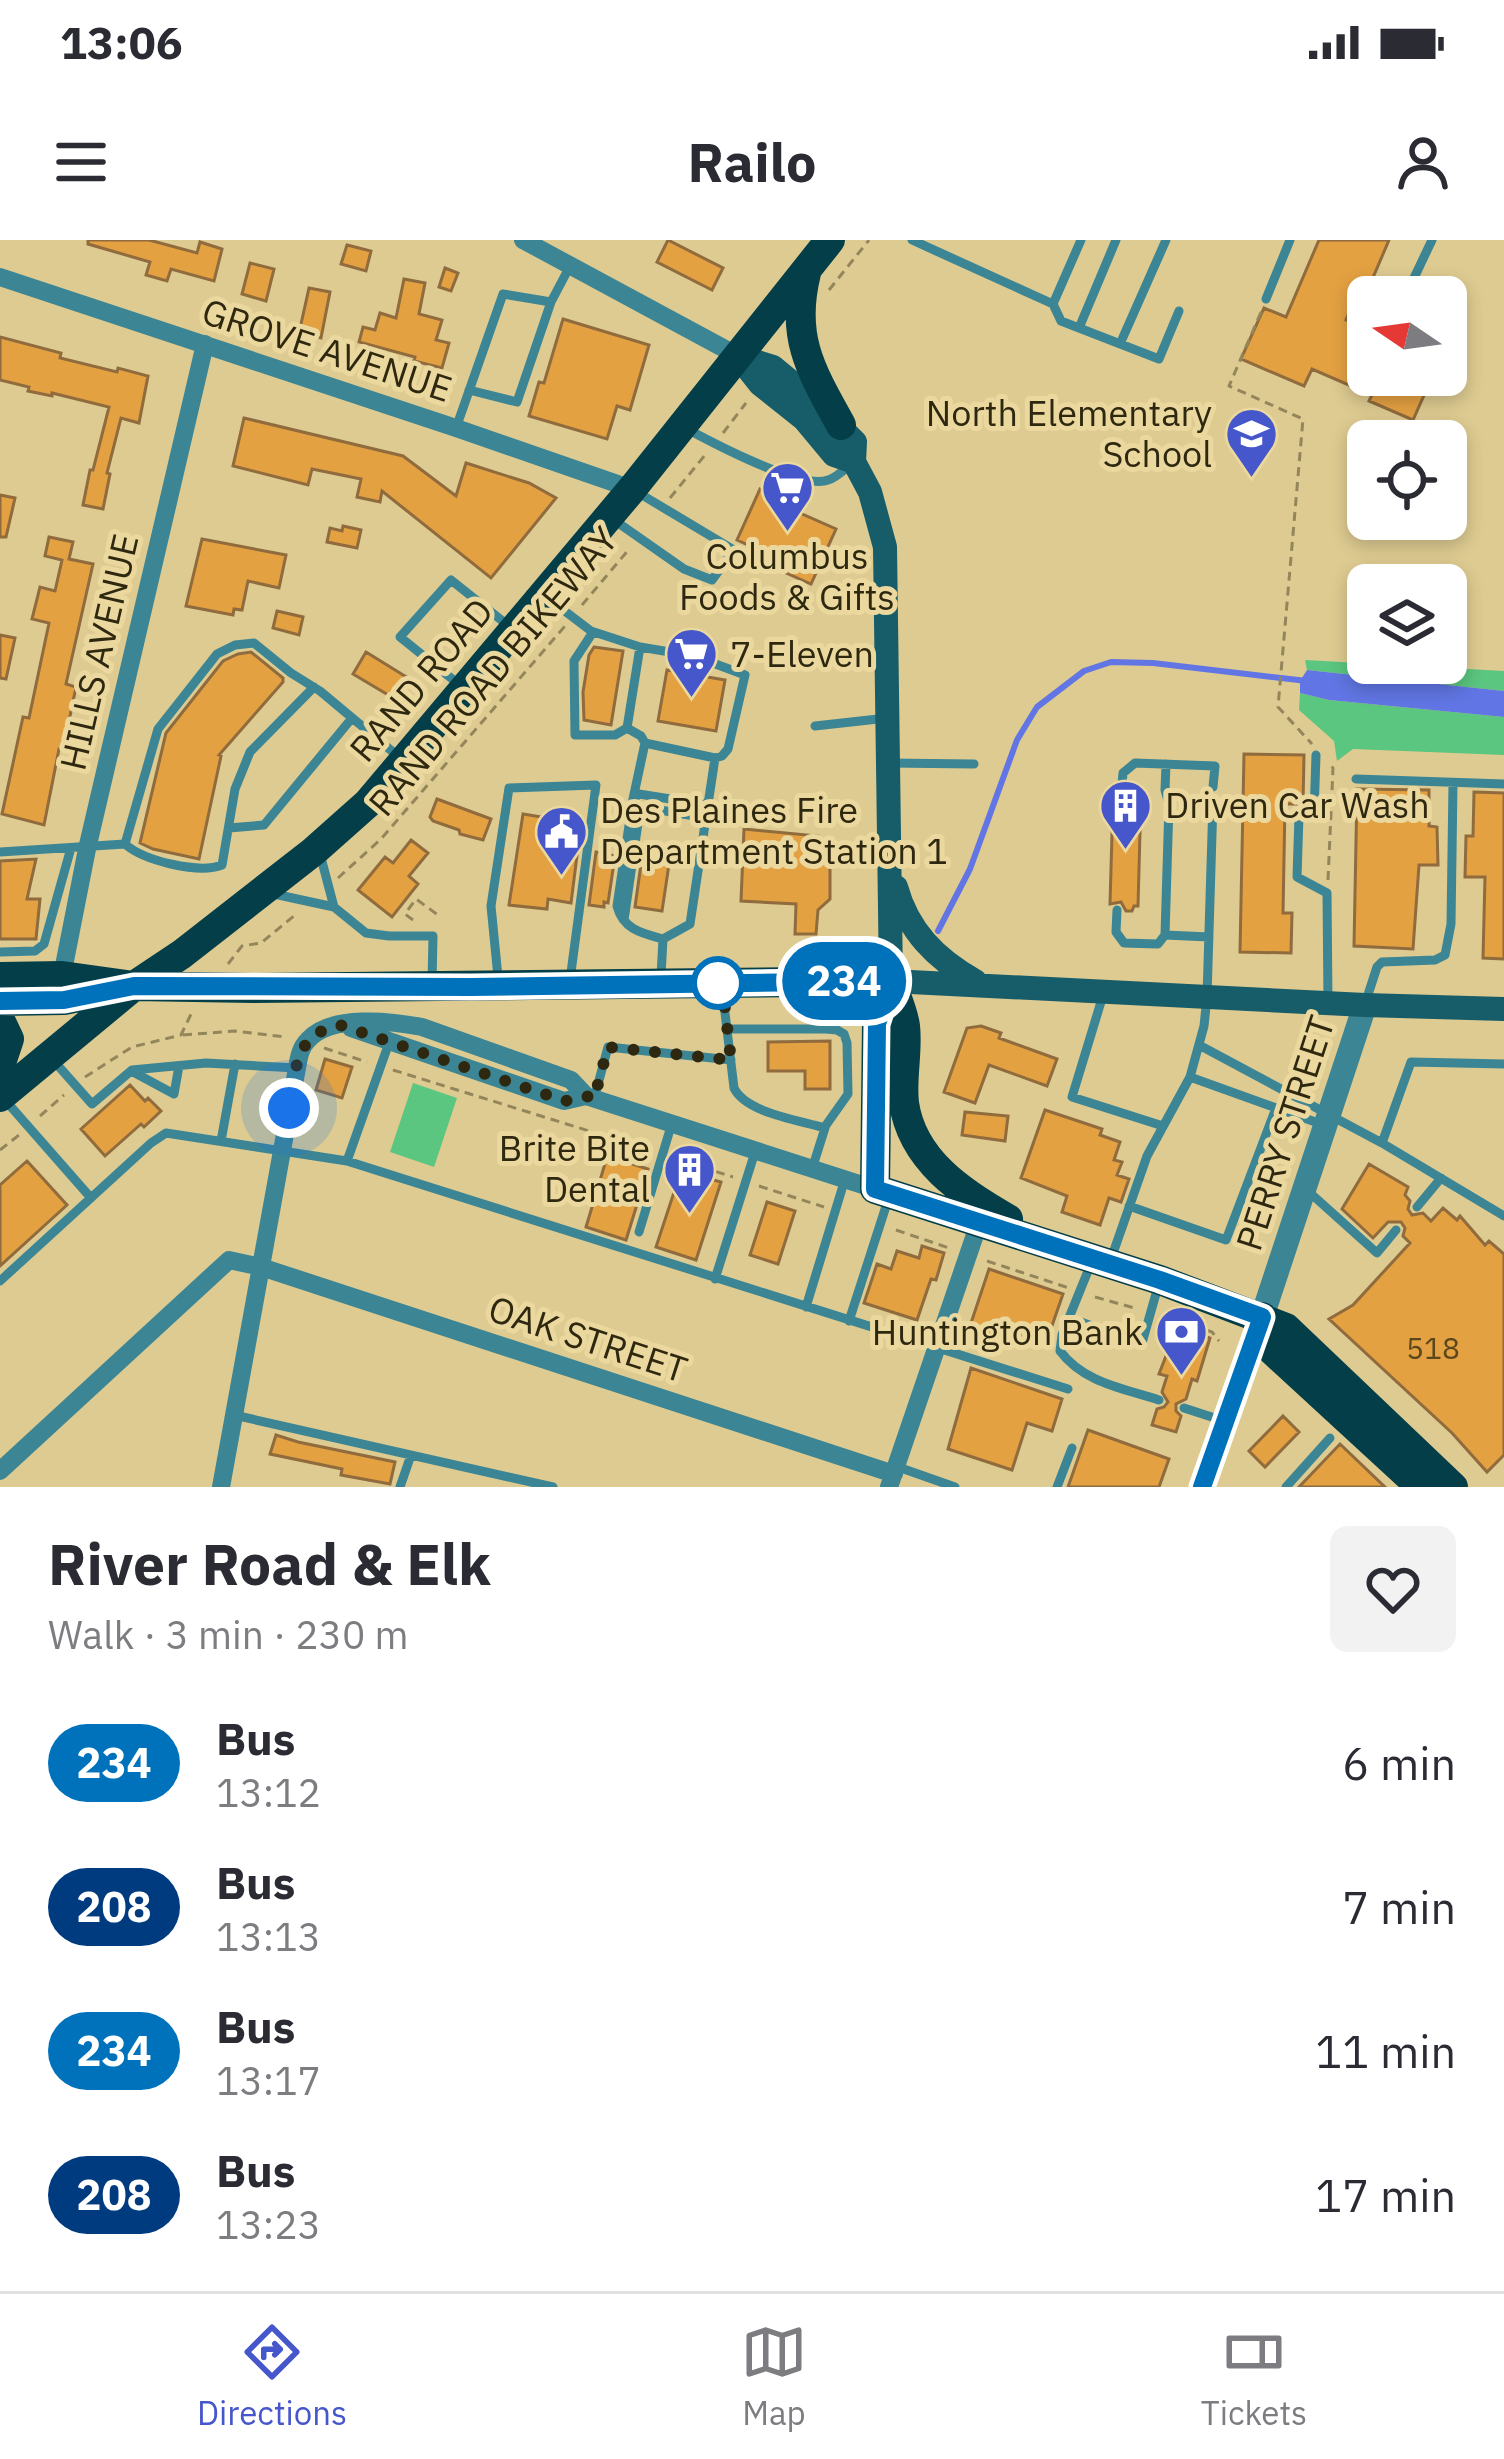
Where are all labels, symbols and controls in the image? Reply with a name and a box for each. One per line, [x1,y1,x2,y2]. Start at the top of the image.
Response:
text: 13:06 [60,13,183,71]
text: Railo [688,127,816,197]
icon: menu [48,129,114,195]
icon: person [1390,129,1456,195]
north arrow [1347,276,1467,396]
map controls [1347,276,1467,684]
street label: GROVE AVENUE [196,287,458,412]
place label: North Elementary School [926,389,1212,477]
school or university icon: North Elementary School [1223,406,1279,480]
button: locate [1347,420,1467,540]
supermarket icon: Columbus Foods & Gifts [759,460,815,534]
street label: RAND ROAD BIKEWAY [360,518,626,824]
street label: HILLS AVENUE [49,529,148,774]
place label: Columbus Foods & Gifts [679,532,895,620]
button: layers [1347,564,1467,684]
street label: RAND ROAD [340,590,502,770]
supermarket icon: 7-Eleven [663,626,719,700]
place label: 7-Eleven [730,630,874,677]
building icon: Driven Car Wash [1098,777,1154,851]
place label: Driven Car Wash [1165,781,1430,828]
place label: Des Plaines Fire Department Station 1 [600,786,948,874]
public building icon: Des Plaines Fire Department Station 1 [533,803,589,877]
line badge: 234 [775,942,913,1020]
text: 234 [806,953,882,1008]
unlabelled marker [693,958,743,1008]
street label: PERRY STREET [1224,1010,1345,1256]
your location [259,1078,319,1138]
place label: Brite Bite Dental [499,1124,650,1212]
building icon: Brite Bite Dental [661,1141,717,1215]
street label: OAK STREET [483,1284,693,1393]
bank icon: Huntington Bank [1154,1304,1210,1378]
place label: Huntington Bank [872,1308,1143,1355]
house number: 518 [1406,1328,1460,1367]
button: heart [1330,1526,1456,1652]
text: River Road & Elk [48,1527,491,1601]
text: Walk · 3 min · 230 m [48,1609,409,1660]
text: Bus [216,1709,296,1767]
text: 6 min [1342,1734,1456,1792]
text: 234 [76,1735,152,1790]
text: 13:12 [216,1767,321,1818]
text: Bus [216,1853,296,1911]
text: 7 min [1342,1878,1456,1936]
text: 208 [76,1879,152,1934]
text: 13:13 [216,1911,321,1962]
text: Bus [216,1997,296,2055]
text: 11 min [1315,2022,1456,2080]
text: 234 [76,2023,152,2078]
text: 13:17 [216,2055,321,2106]
text: Bus [216,2141,296,2199]
text: 17 min [1315,2166,1456,2224]
text: 208 [76,2167,152,2222]
text: 13:23 [216,2199,321,2250]
tab: Directions [197,2319,347,2434]
tab: Map [741,2319,807,2434]
tab: Tickets [1201,2319,1307,2434]

